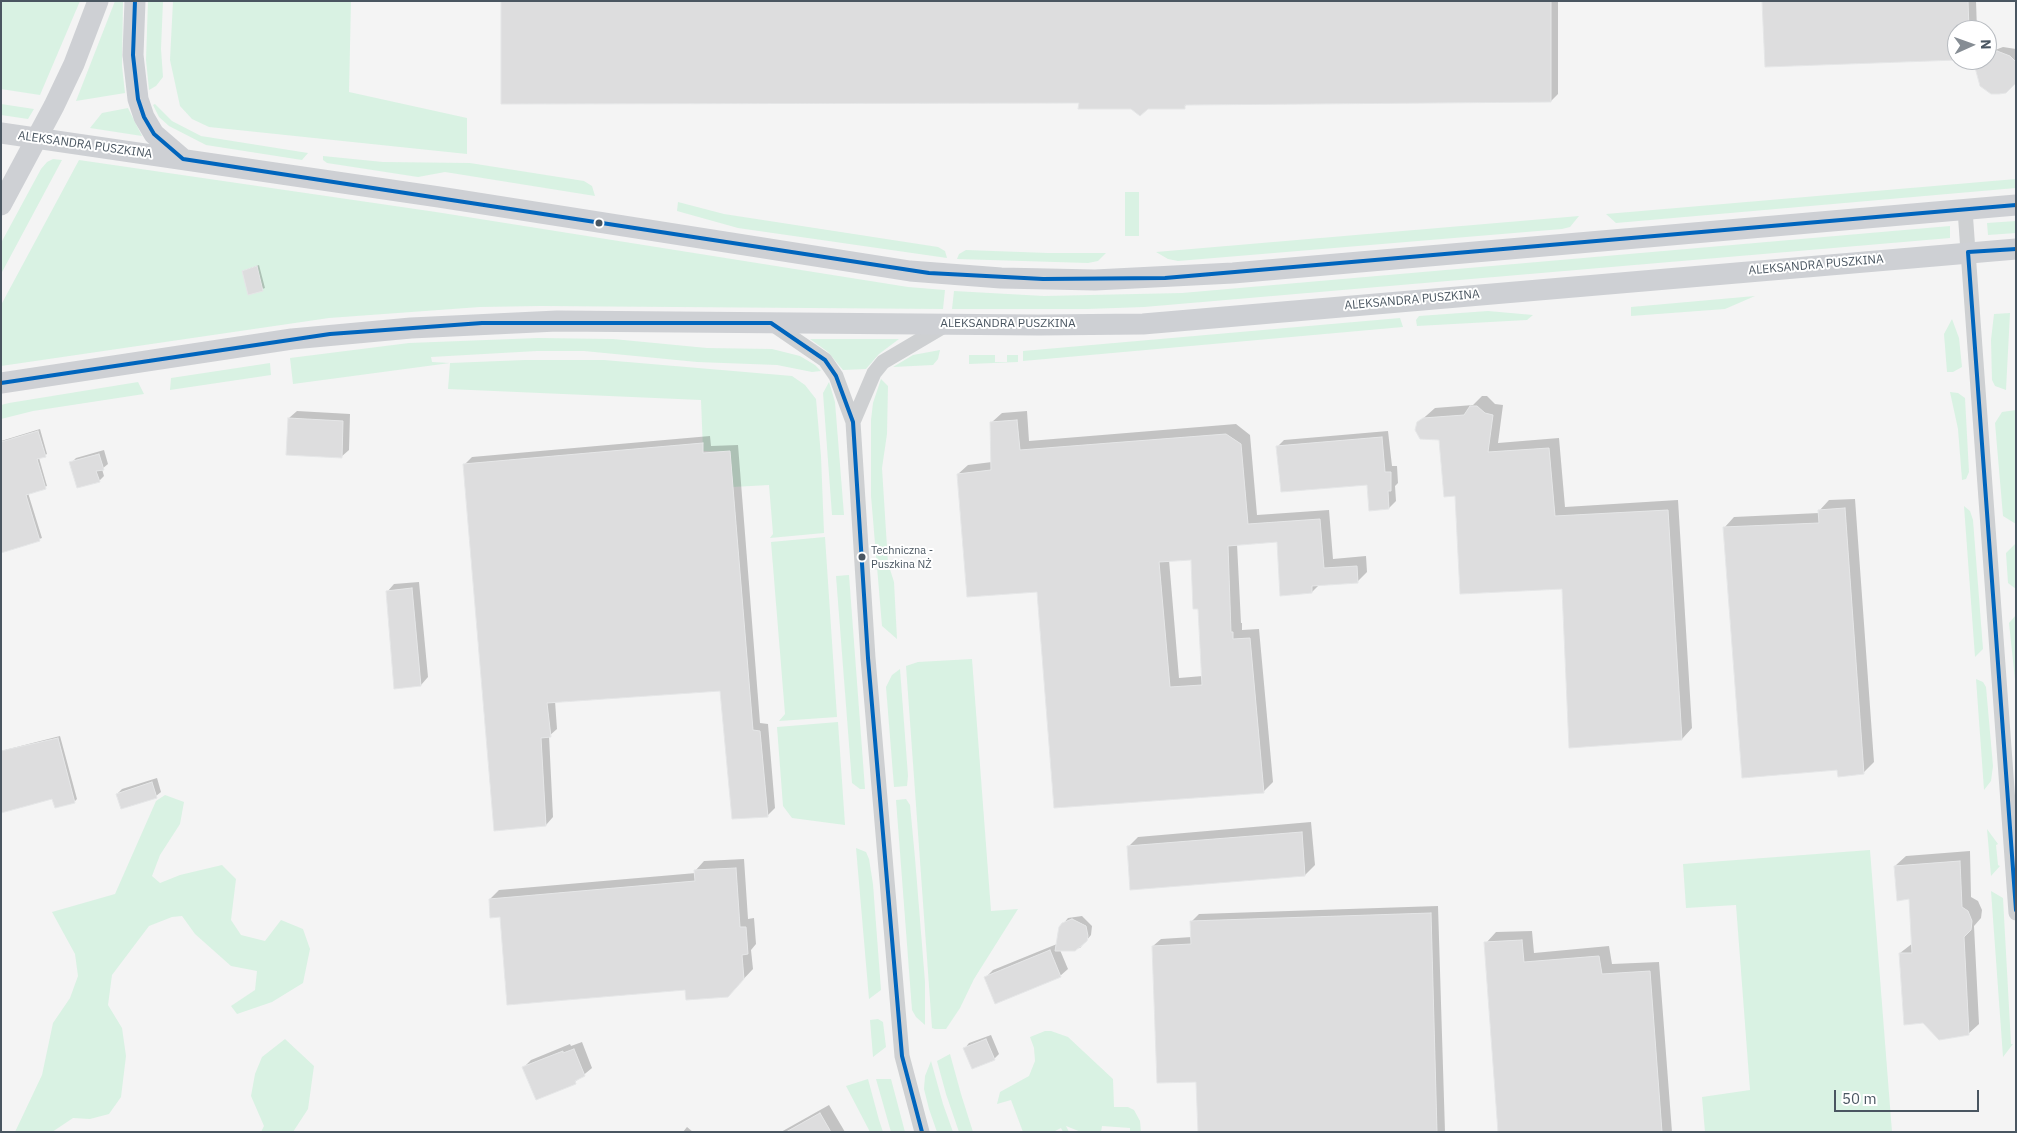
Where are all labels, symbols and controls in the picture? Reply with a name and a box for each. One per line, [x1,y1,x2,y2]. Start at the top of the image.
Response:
north arrow [1947,20,1997,70]
text: N [1977,39,1995,50]
street label: ALEKSANDRA PUSZKINA [17,128,153,162]
unlabelled marker [594,218,604,228]
street label: ALEKSANDRA PUSZKINA [1748,252,1884,278]
street label: ALEKSANDRA PUSZKINA [1344,287,1480,313]
street label: ALEKSANDRA PUSZKINA [940,317,1076,331]
place label: Techniczna - Puszkina NŻ [871,544,933,570]
marker: Techniczna - Puszkina NŻ [857,552,867,562]
scale bar [1837,1080,1982,1112]
text: 50 m [1842,1089,1877,1108]

